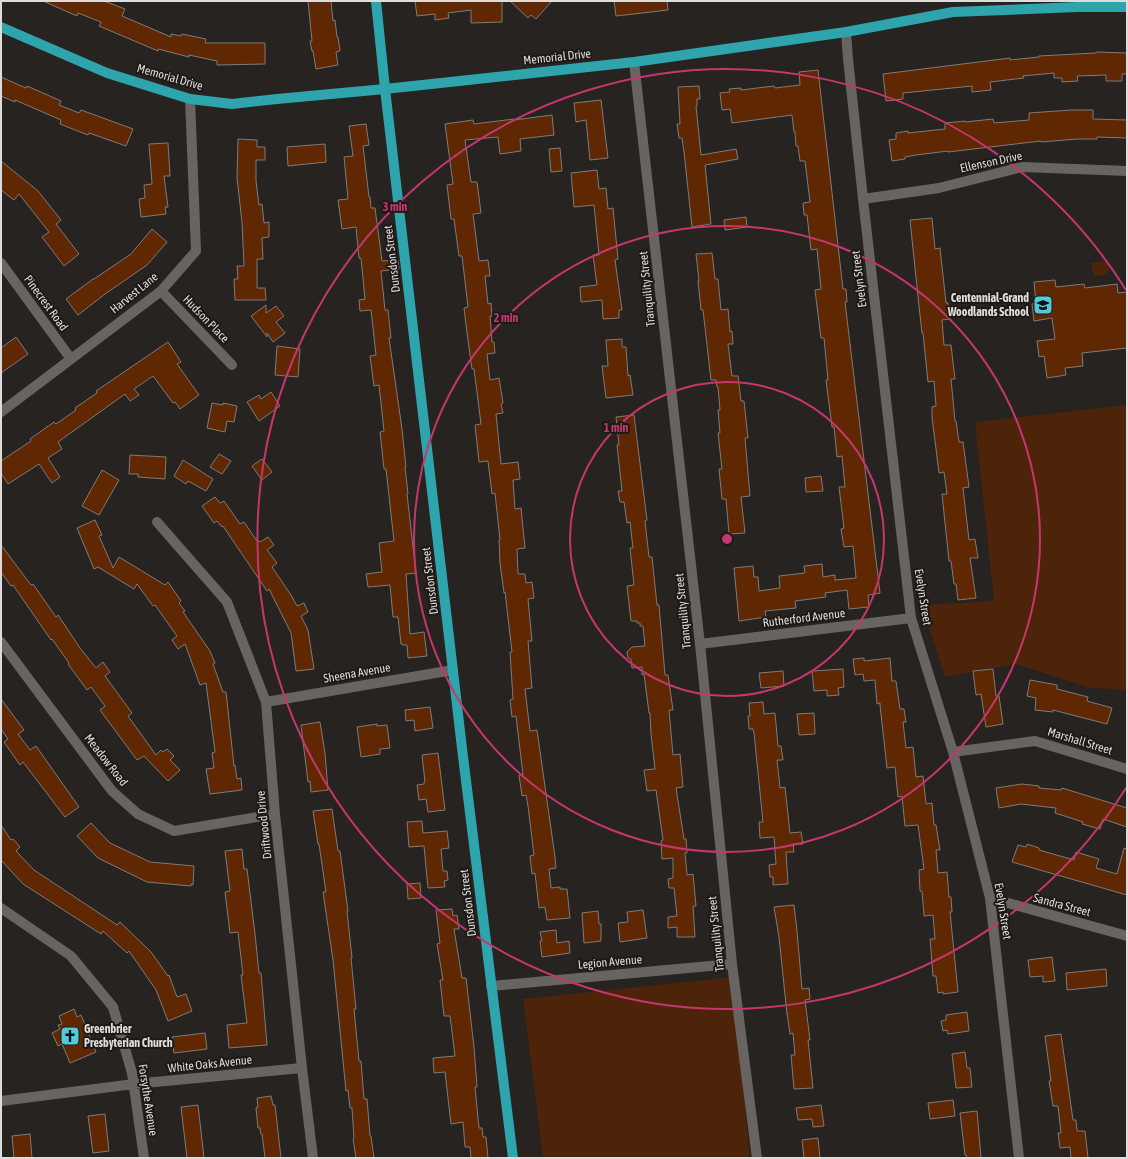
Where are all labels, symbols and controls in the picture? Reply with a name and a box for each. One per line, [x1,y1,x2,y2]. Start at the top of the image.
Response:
street label: Memorial Drive [523,46,591,68]
street label: Memorial Drive [136,61,204,93]
street label: Ellenson Drive [959,149,1023,175]
text: 3 min [383,200,407,214]
street label: Dunsdon Street [381,224,403,293]
street label: Evelyn Street [849,249,869,308]
street label: Tranquility Street [636,250,658,327]
street label: Harvest Lane [107,270,161,316]
street label: Pinecrest Road [21,272,71,334]
place label: Centennial-Grand Woodlands School [947,291,1030,319]
street label: Hudson Place [180,292,232,346]
school or university icon: Centennial-Grand Woodlands School [1032,294,1054,316]
text: 2 min [494,311,518,325]
text: 1 min [604,421,628,435]
centre of rings [720,532,734,546]
street label: Dunsdon Street [419,546,441,615]
street label: Evelyn Street [912,568,934,627]
street label: Tranquility Street [672,572,694,649]
street label: Rutherford Avenue [762,606,846,630]
street label: Sheena Avenue [322,660,392,686]
street label: Marshall Street [1046,724,1115,758]
street label: Meadow Road [81,731,131,789]
street label: Driftwood Drive [253,790,275,860]
street label: Dunsdon Street [457,868,479,937]
street label: Evelyn Street [992,882,1014,941]
street label: Sandra Street [1032,891,1093,920]
street label: Tranquility Street [705,895,727,972]
street label: Legion Avenue [577,952,643,972]
place label: Greenbrier Presbyterian Church [84,1022,173,1050]
church icon: Greenbrier Presbyterian Church [59,1025,81,1047]
street label: White Oaks Avenue [167,1053,253,1075]
street label: Forsythe Avenue [135,1063,161,1137]

